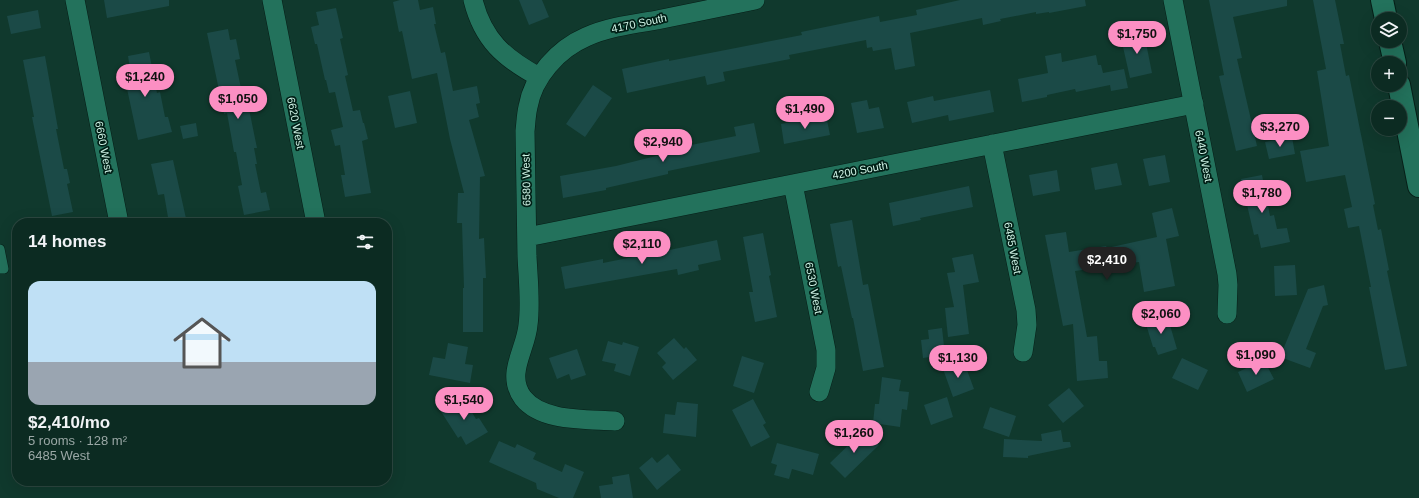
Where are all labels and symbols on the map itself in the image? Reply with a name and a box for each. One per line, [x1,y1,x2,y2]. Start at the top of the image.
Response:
street label: 4170 South [610,11,668,35]
pin: $1,750 [1104,21,1170,55]
pin: $1,240 [112,64,178,98]
pin: $1,050 [205,86,271,120]
street label: 6620 West [285,96,307,150]
pin: $1,490 [772,96,838,130]
pin: $3,270 [1247,114,1313,148]
street label: 6660 West [93,120,115,174]
pin: $2,940 [630,129,696,163]
street label: 6440 West [1193,129,1215,183]
street label: 6580 West [520,154,532,206]
street label: 4200 South [831,159,889,181]
pin: $1,780 [1229,180,1295,214]
street label: 6485 West [1002,221,1024,275]
pin: $2,110 [609,231,675,265]
pin: $2,410 [1074,247,1140,281]
street label: 6530 West [803,261,825,315]
pin: $2,060 [1128,301,1194,335]
pin: $1,090 [1223,342,1289,376]
pin: $1,130 [925,345,991,379]
pin: $1,540 [431,387,497,421]
pin: $1,260 [821,420,887,454]

